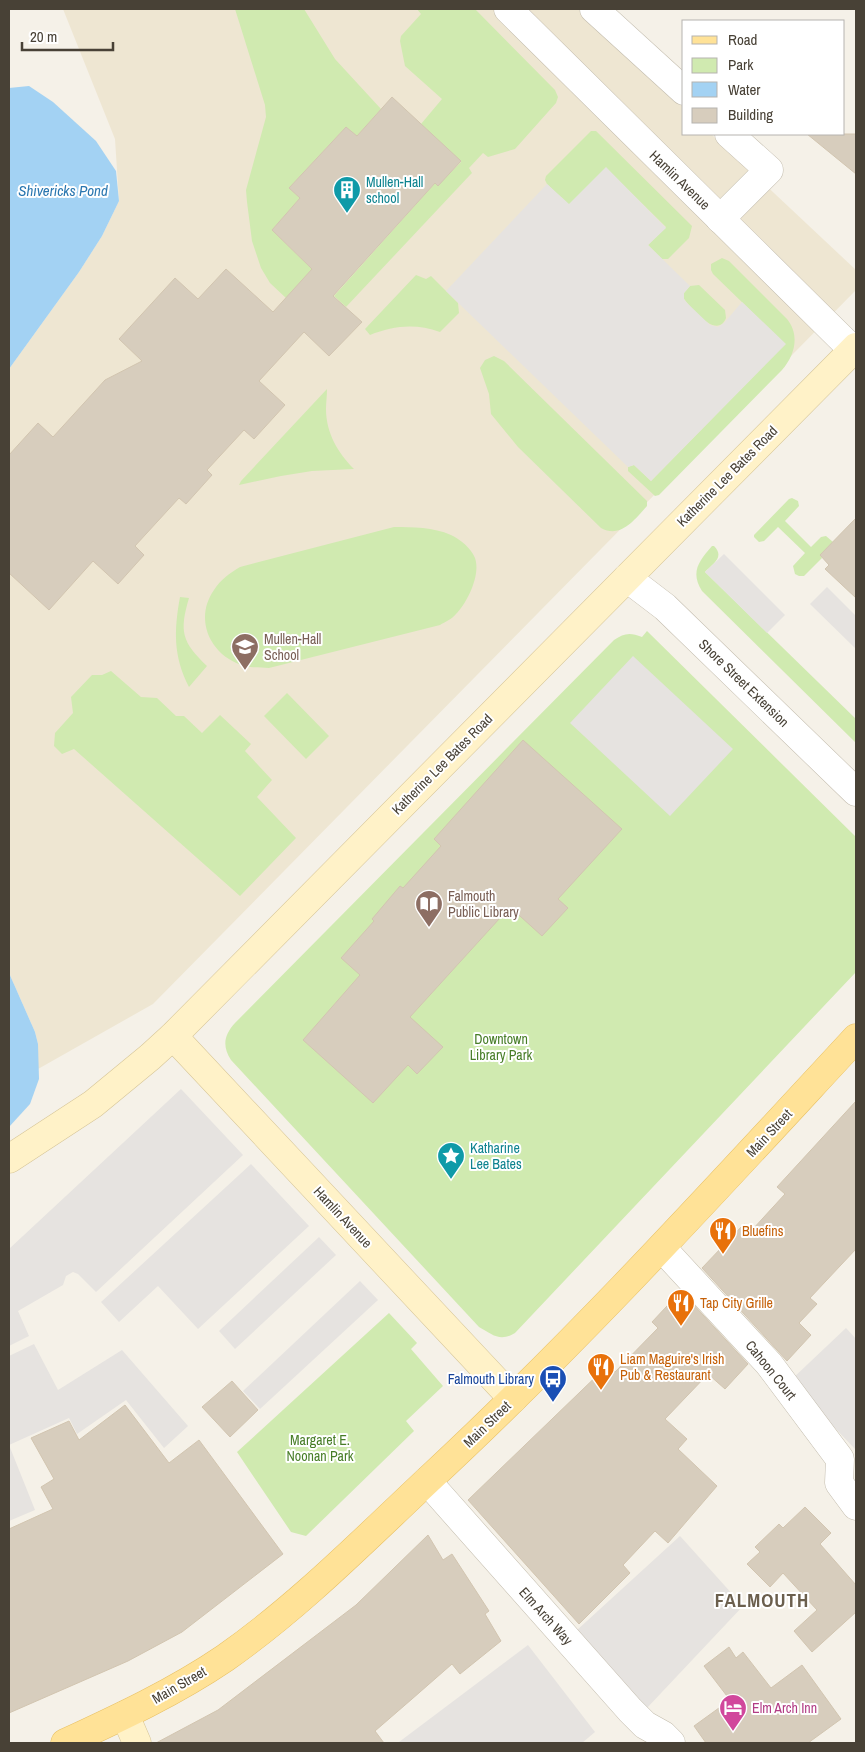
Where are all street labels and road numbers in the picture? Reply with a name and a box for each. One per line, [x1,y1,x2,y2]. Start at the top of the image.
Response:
street label: Hamlin Avenue [646,147,714,213]
street label: Katherine Lee Bates Road [673,422,781,530]
street label: Shore Street Extension [695,635,793,731]
street label: Katherine Lee Bates Road [388,710,496,818]
street label: Main Street [742,1105,796,1161]
street label: Hamlin Avenue [310,1182,376,1252]
street label: Cahoon Court [742,1337,800,1403]
street label: Main Street [459,1397,515,1451]
street label: Elm Arch Way [515,1583,577,1649]
street label: Main Street [149,1662,209,1708]

